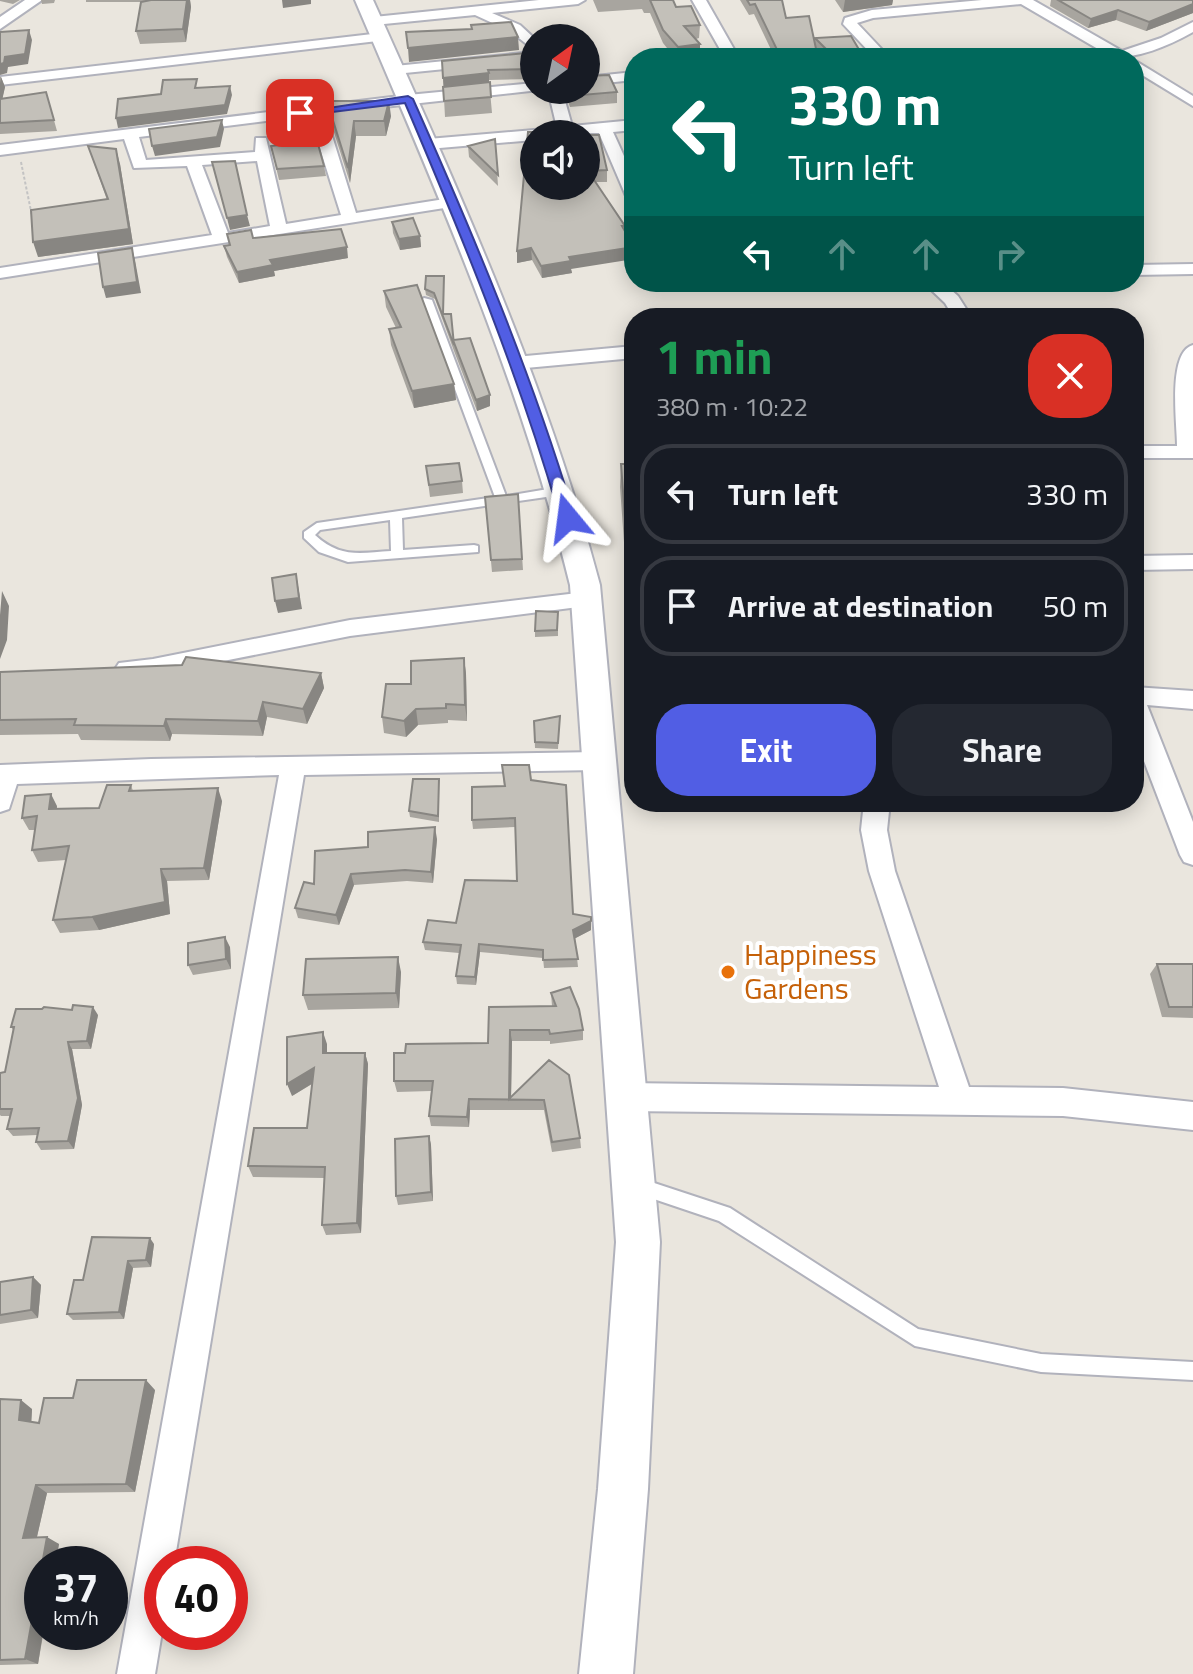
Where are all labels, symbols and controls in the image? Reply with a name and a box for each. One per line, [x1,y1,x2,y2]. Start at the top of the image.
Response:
north arrow [520,24,600,104]
map controls [520,24,600,200]
text: 330 m [788,62,941,147]
pin [266,79,334,147]
icon: left [656,80,760,184]
icon: arrive [278,91,322,135]
button: sound [520,120,600,200]
text: Turn left [788,139,914,194]
icon: left [736,232,780,276]
icon: ahead [820,232,864,276]
icon: ahead [904,232,948,276]
icon: right [988,232,1032,276]
text: 1 min [656,320,773,393]
button: close [1028,334,1112,418]
text: 380 m · 10:22 [656,387,808,426]
text: Turn left [728,471,838,517]
text: 330 m [1026,471,1108,517]
icon: left [660,472,704,516]
position arrow [526,476,610,560]
text: Arrive at destination [728,583,993,629]
text: 50 m [1043,583,1108,629]
icon: arrive [660,584,704,628]
button: Exit [656,704,876,796]
button: Share [892,704,1112,796]
place label: Happiness Gardens [744,931,877,1011]
marker: Happiness Gardens [719,963,737,981]
speed limit sign: 40 [144,1546,248,1650]
text: 37 [54,1557,98,1618]
text: km/h [53,1602,99,1633]

